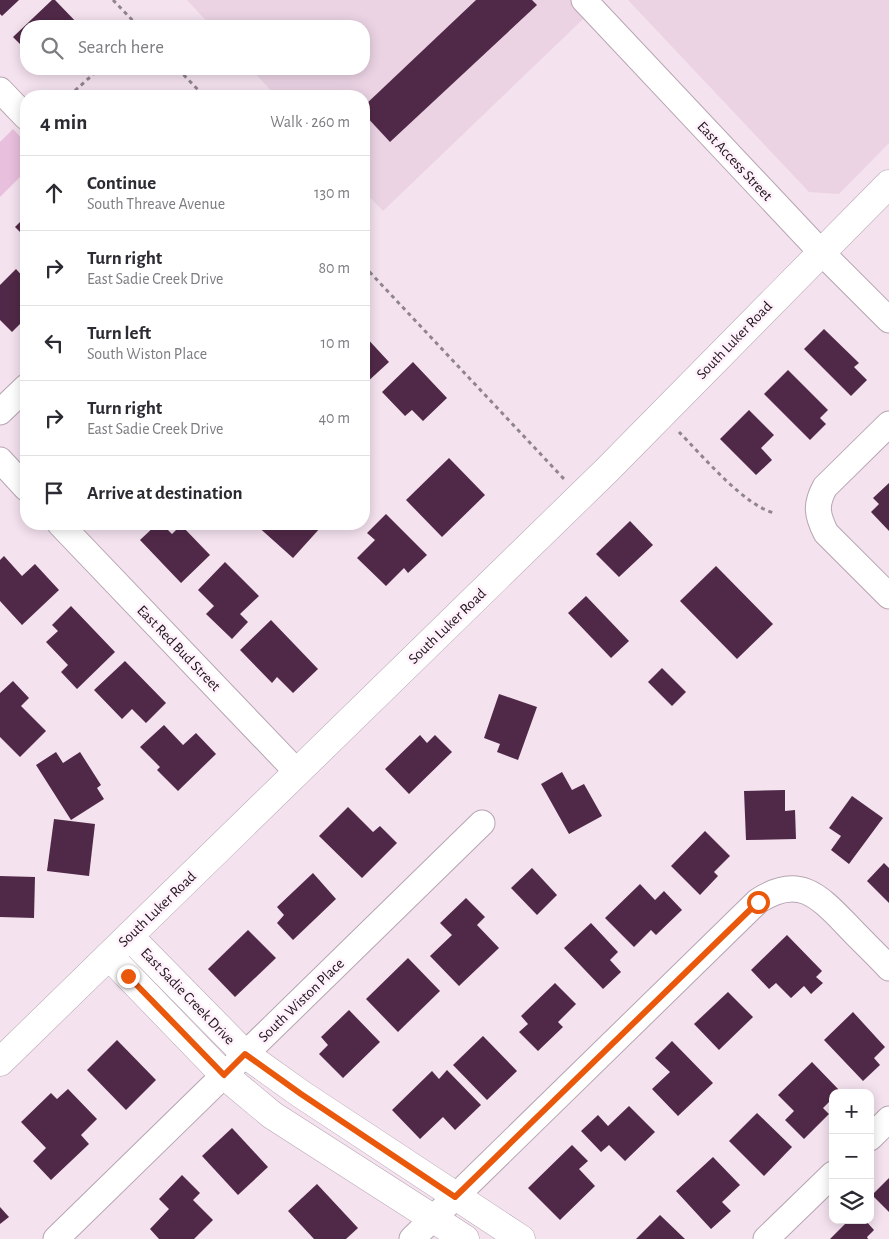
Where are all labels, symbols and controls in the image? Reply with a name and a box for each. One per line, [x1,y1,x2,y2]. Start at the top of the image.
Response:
search box [20,20,370,75]
icon: search [38,34,66,62]
text: Search here [78,38,164,57]
text: 4 min [40,112,87,133]
text: Walk · 260 m [270,114,350,130]
street label: East Access Street [694,119,775,204]
text: Continue [87,174,156,193]
icon: ahead [40,179,68,207]
text: 130 m [314,185,350,201]
text: South Threave Avenue [87,196,225,212]
text: Turn right [87,249,162,268]
icon: right [40,254,68,282]
text: 80 m [319,260,350,276]
text: East Sadie Creek Drive [87,271,223,287]
street label: South Luker Road [694,299,775,382]
text: Turn left [87,324,151,343]
icon: left [40,329,68,357]
text: 10 m [321,335,350,351]
text: South Wiston Place [87,346,207,362]
text: Turn right [87,399,162,418]
icon: right [40,404,68,432]
text: 40 m [318,410,350,426]
text: East Sadie Creek Drive [87,421,223,437]
icon: arrive [40,479,68,507]
text: Arrive at destination [87,484,243,503]
street label: South Luker Road [406,586,489,667]
street label: East Red Bud Street [134,603,223,694]
street label: South Luker Road [116,869,199,950]
route start [747,891,770,914]
street label: East Sadie Creek Drive [138,945,237,1048]
street label: South Wiston Place [256,956,347,1045]
route end [117,965,140,988]
map controls [829,1089,874,1224]
button: + [829,1089,874,1134]
button: − [829,1134,874,1179]
button: layers [829,1179,874,1224]

